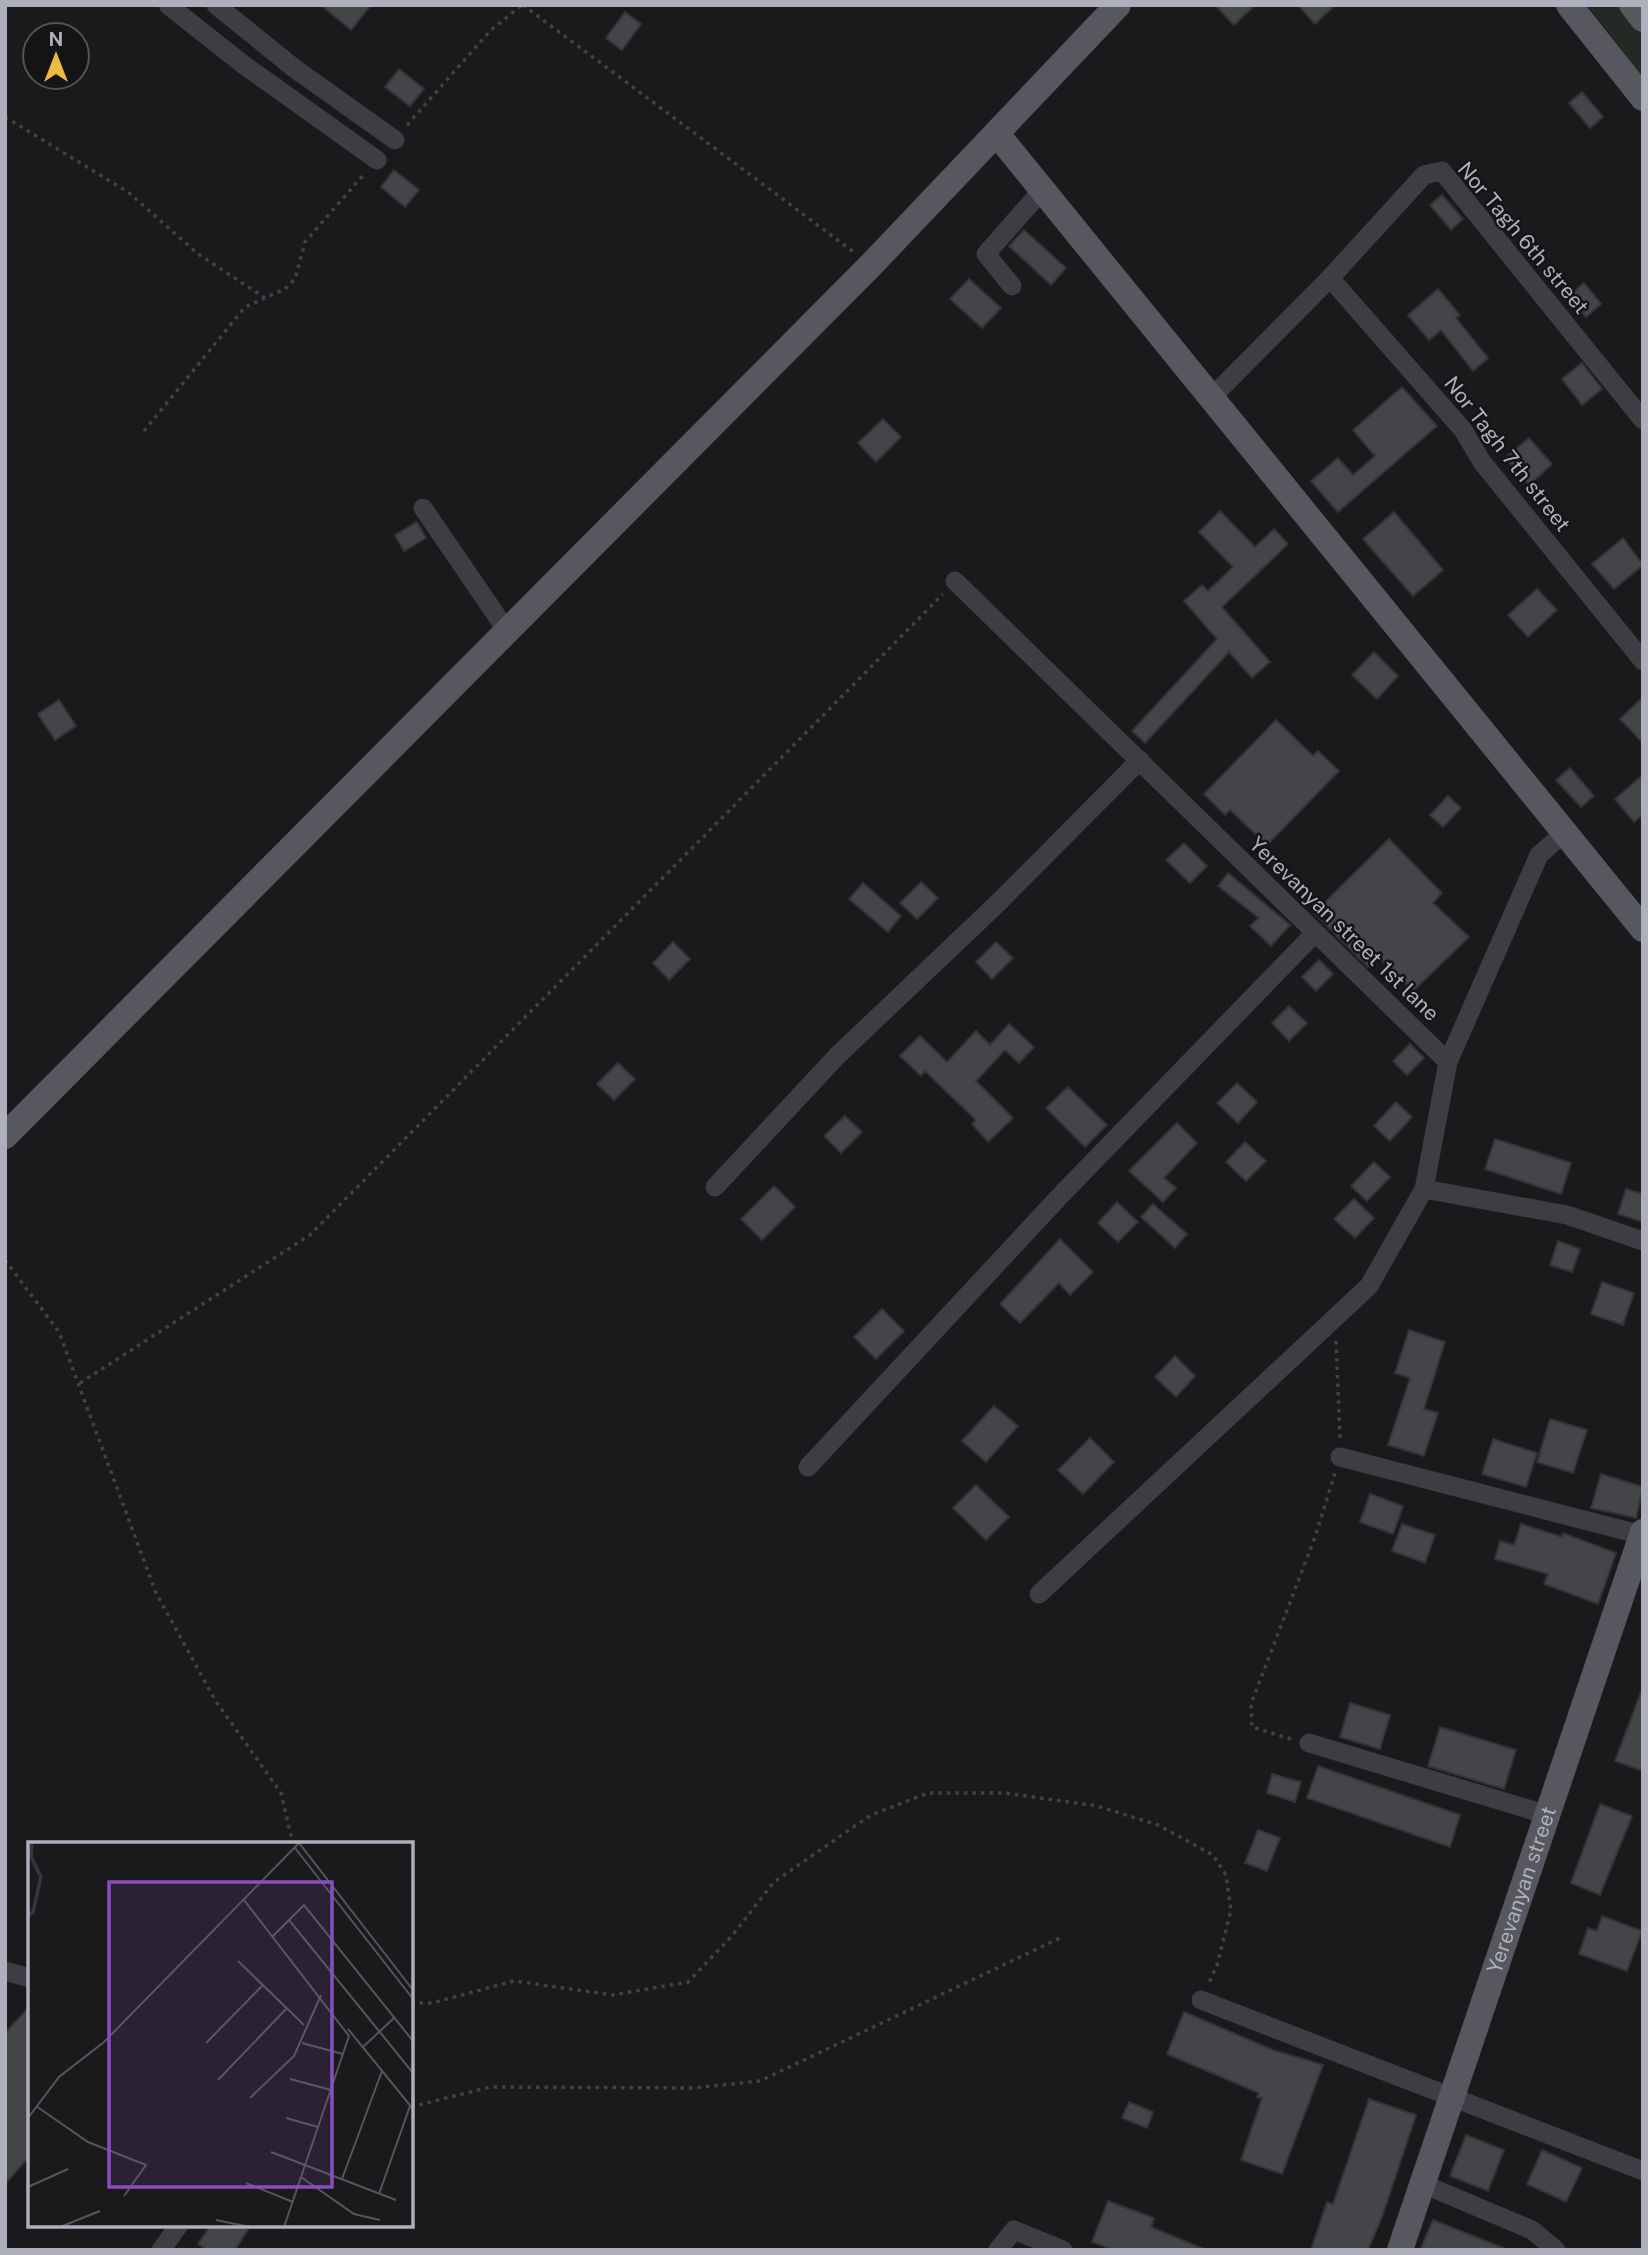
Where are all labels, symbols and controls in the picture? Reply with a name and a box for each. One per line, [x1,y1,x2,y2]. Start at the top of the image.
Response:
north arrow [21,21,91,91]
text: N [49,28,63,50]
street label: Nor Tagh 6th street [1453,157,1594,319]
street label: Nor Tagh 7th street [1439,371,1576,536]
street label: Yerevanyan street 1st lane [1244,831,1444,1026]
street label: Yerevanyan street [1481,1803,1561,1977]
inset map [28,1842,413,2227]

